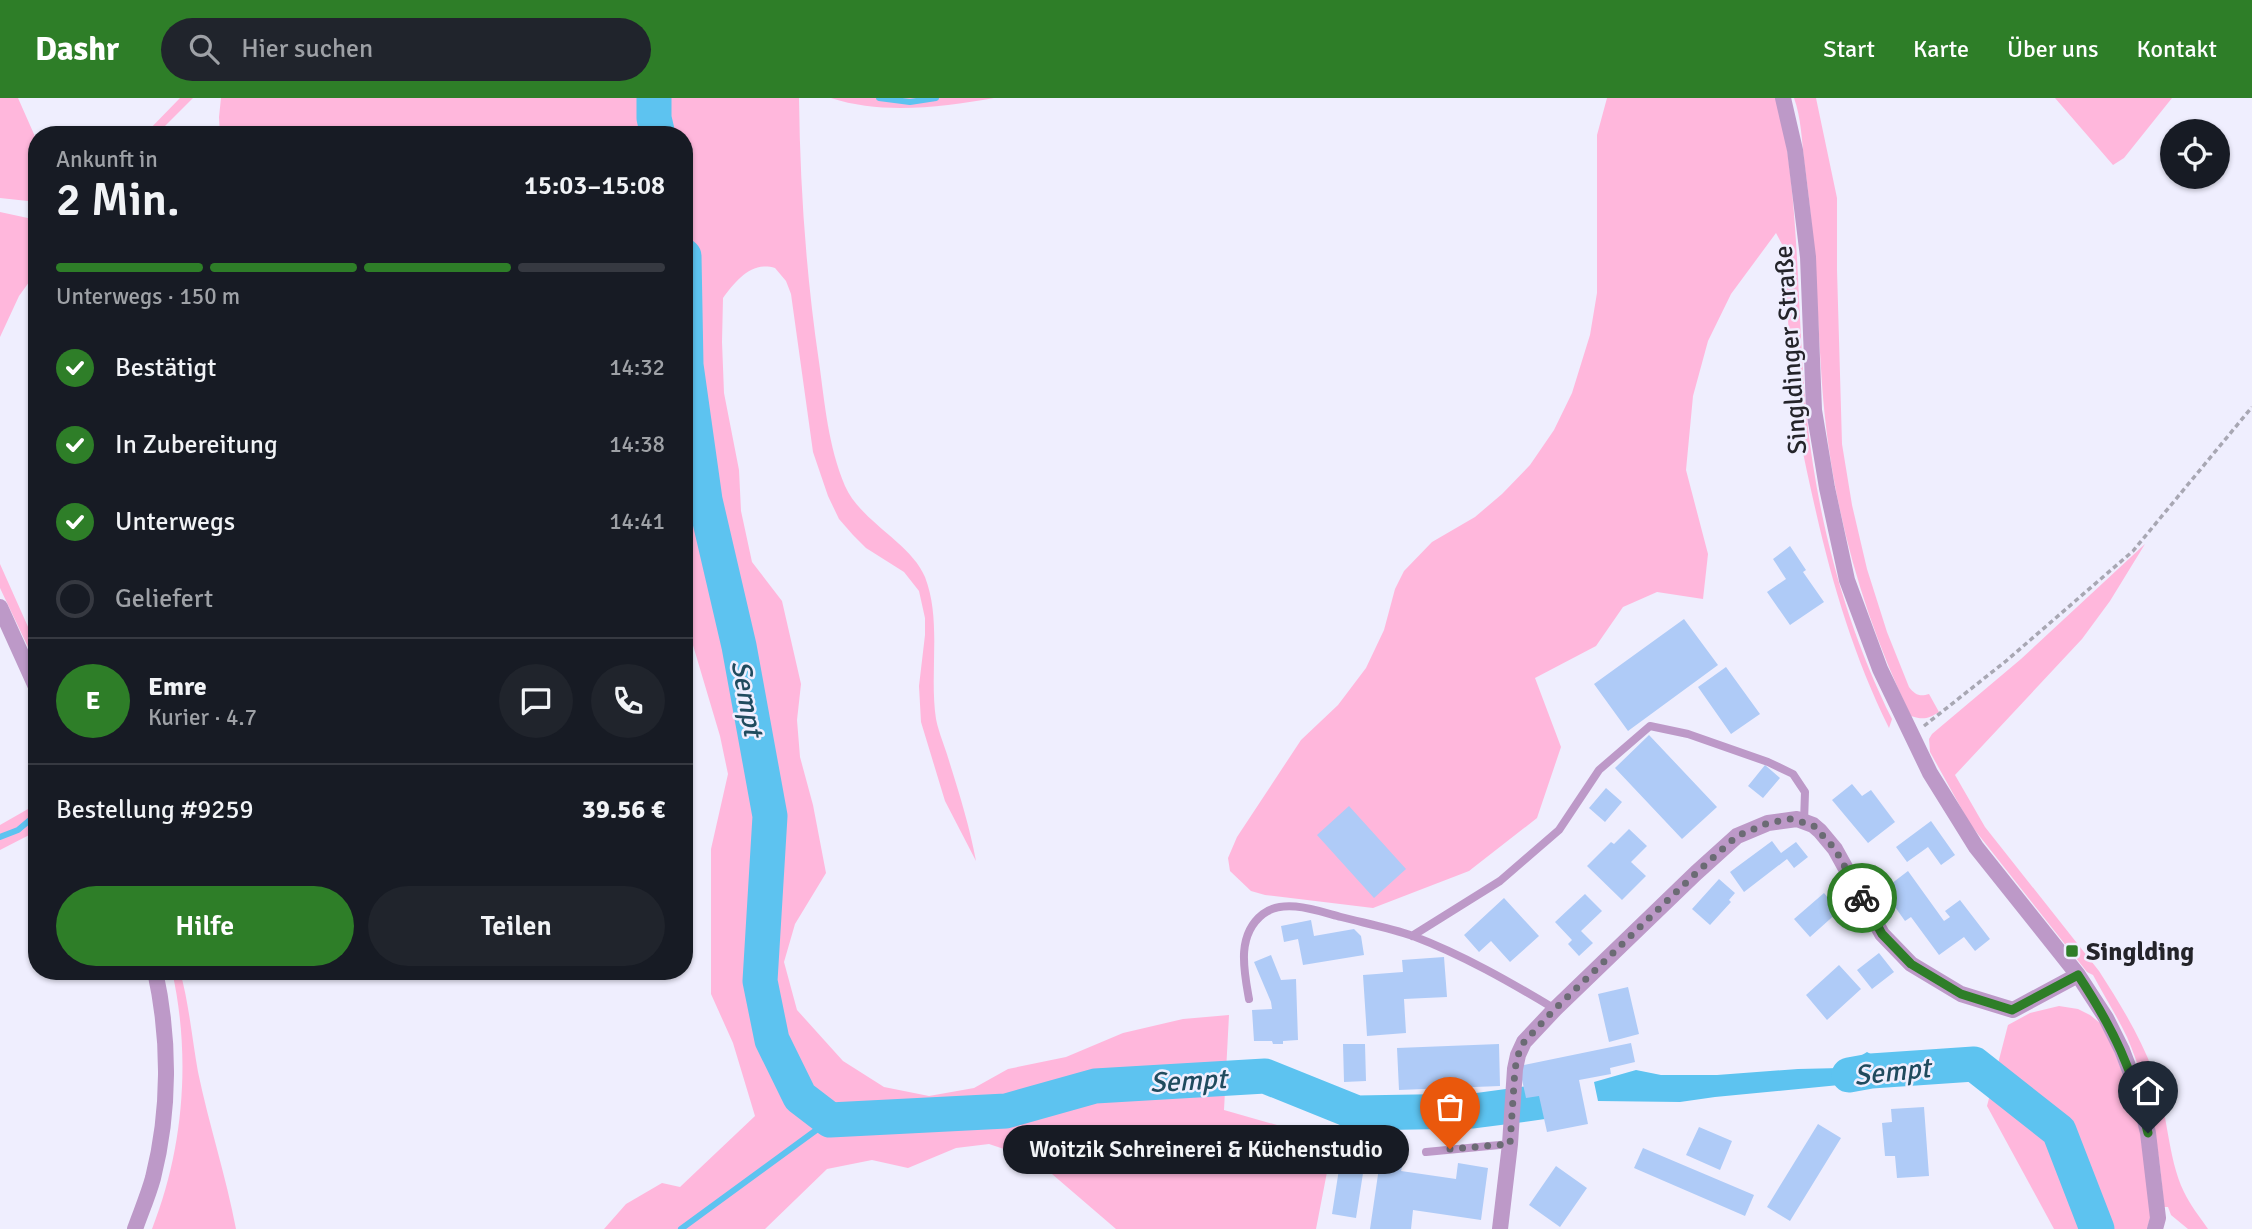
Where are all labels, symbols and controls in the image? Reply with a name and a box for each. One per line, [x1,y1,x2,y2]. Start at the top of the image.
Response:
search box [161,18,651,81]
text: Dashr [35,29,119,70]
icon: search [185,30,223,68]
text: Hier suchen [241,33,373,65]
text: Start [1823,34,1875,64]
text: Karte [1913,34,1969,64]
text: Über uns [2007,34,2099,64]
text: Kontakt [2137,34,2217,64]
map controls [2160,119,2230,189]
button: locate [2160,119,2230,189]
text: Ankunft in [56,145,158,174]
text: 15:03–15:08 [524,170,665,202]
text: 2 Min. [56,172,180,228]
street label: Singldinger Straße [1768,244,1814,455]
text: Unterwegs · 150 m [56,282,240,311]
icon: check [56,349,94,387]
text: Bestätigt [115,352,216,384]
text: 14:32 [609,353,665,382]
icon: check [56,426,94,464]
text: In Zubereitung [115,429,278,461]
text: 14:38 [609,430,665,459]
icon: check [56,503,94,541]
text: Unterwegs [115,506,235,538]
text: 14:41 [609,507,665,536]
text: Geliefert [115,583,213,615]
water label: Sempt [724,658,771,742]
button: chat [499,664,573,738]
button: phone [591,664,665,738]
text: Emre [148,671,207,703]
text: E [86,685,100,717]
text: Kurier · 4.7 [148,703,257,732]
text: Bestellung #9259 [56,794,253,826]
text: 39.56 € [582,794,665,826]
courier [1827,863,1897,933]
icon: bike [1843,879,1881,917]
button: Hilfe [56,886,354,966]
button: Teilen [368,886,665,966]
place label: Singlding [2086,936,2194,968]
marker: Singlding [2064,943,2080,959]
water label: Sempt [1852,1051,1935,1093]
pin [2118,1061,2178,1133]
water label: Sempt [1149,1062,1230,1100]
icon: home [2129,1072,2167,1110]
pin [1420,1077,1480,1149]
icon: bag [1431,1088,1469,1126]
callout: Woitzik Schreinerei & Küchenstudio [1002,1124,1408,1174]
text: Woitzik Schreinerei & Küchenstudio [1029,1135,1383,1164]

